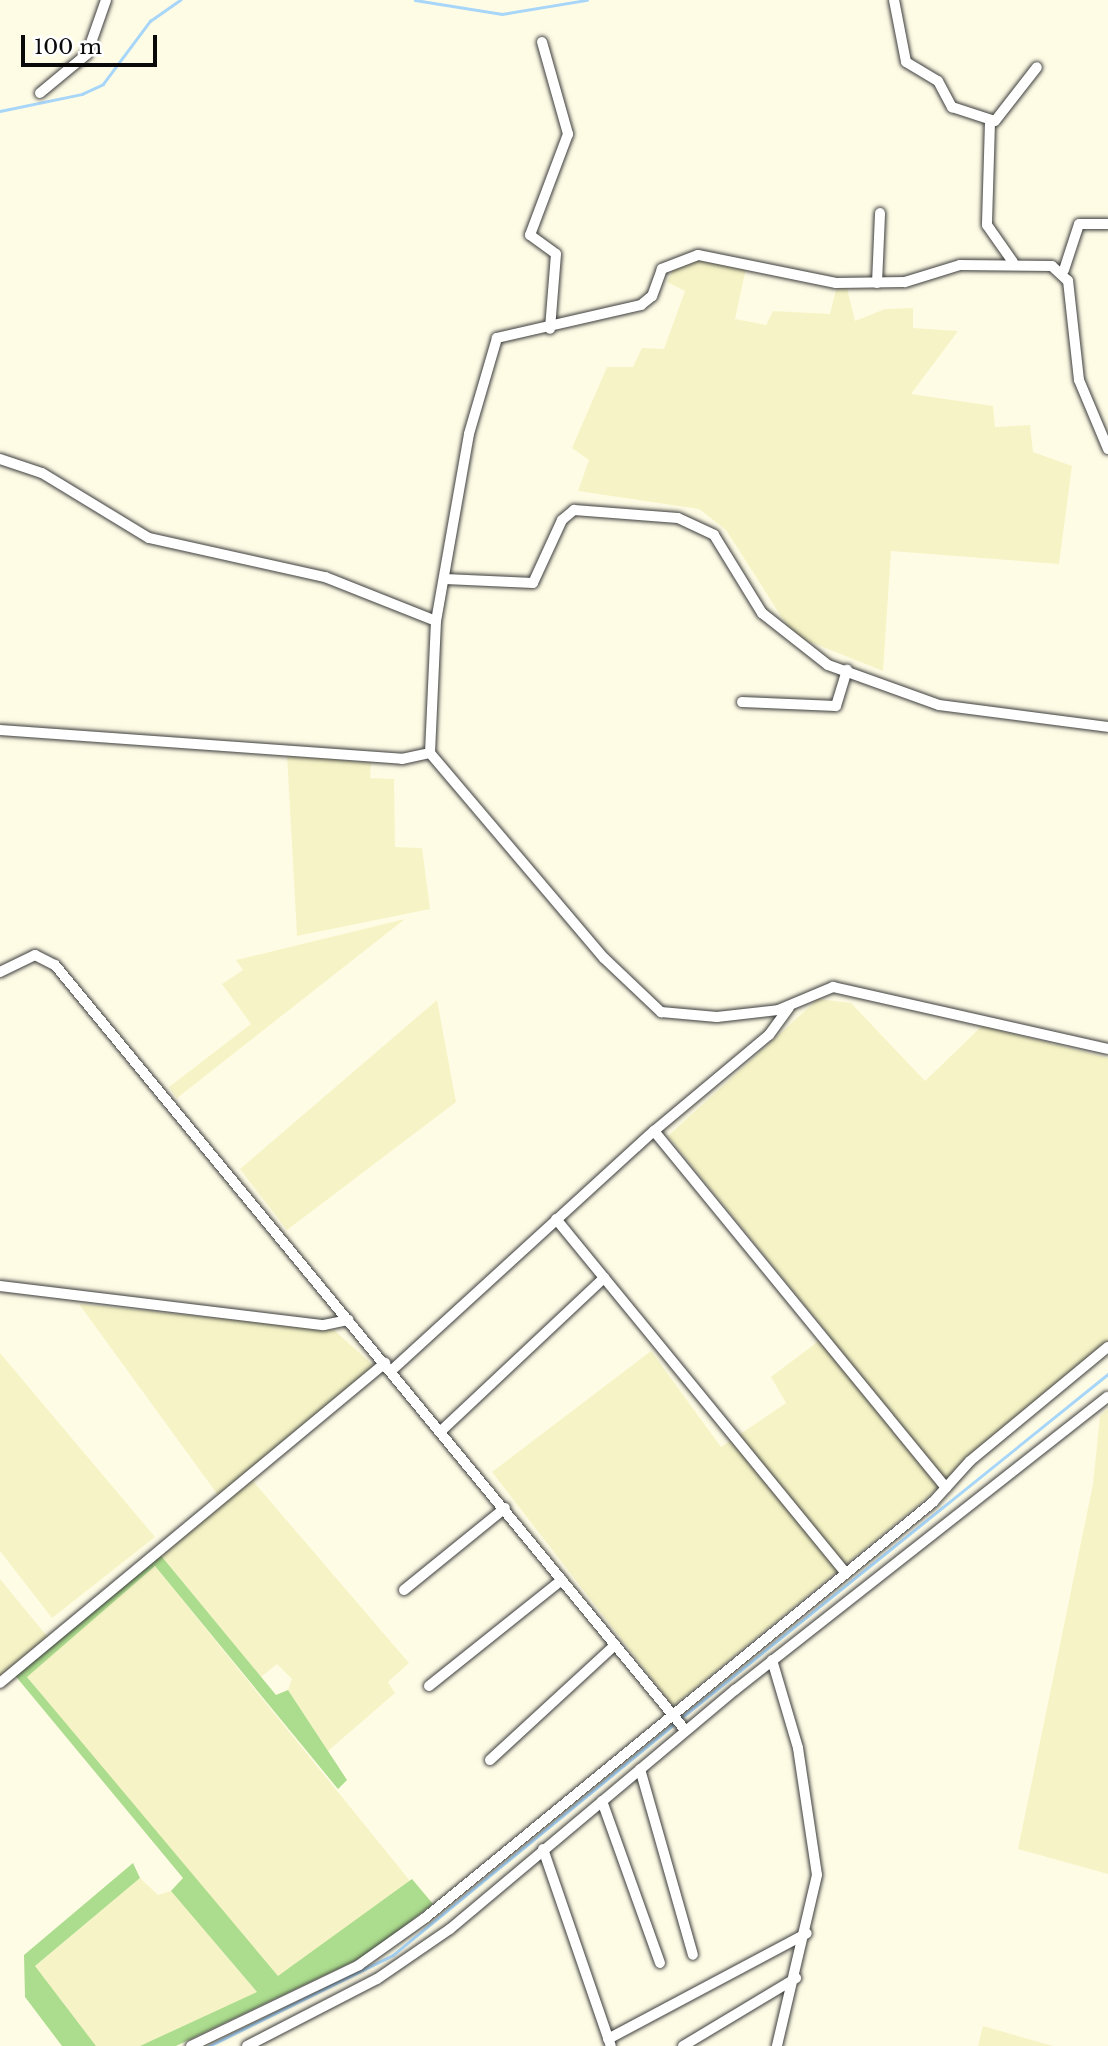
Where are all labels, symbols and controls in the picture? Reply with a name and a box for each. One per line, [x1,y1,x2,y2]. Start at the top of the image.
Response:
scale bar [24,21,161,65]
text: 100 m [34,34,102,60]

